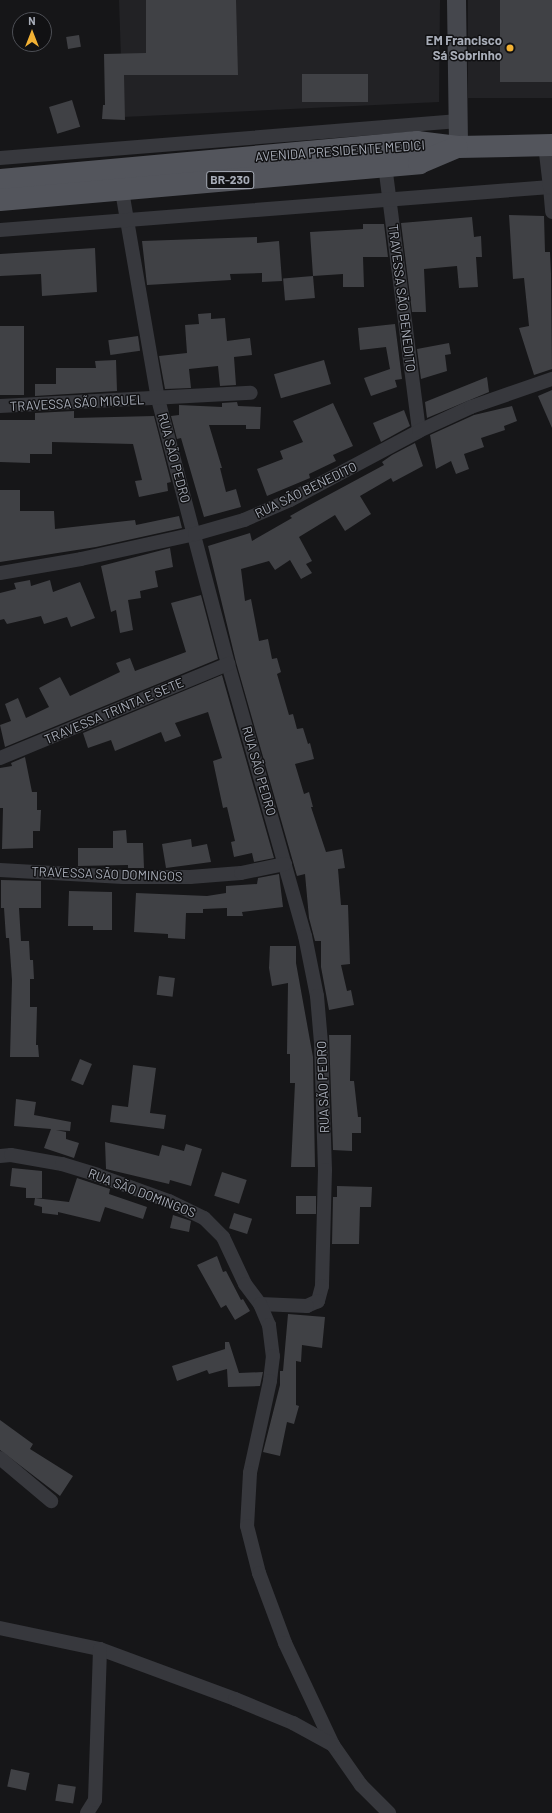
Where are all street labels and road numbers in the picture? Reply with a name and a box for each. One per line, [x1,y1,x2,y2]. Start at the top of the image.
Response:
street label: AVENIDA PRESIDENTE MEDICI [255,137,425,165]
road number: BR-230 [206,170,254,190]
street label: TRAVESSA SÃO BENEDITO [385,223,419,373]
street label: TRAVESSA SÃO MIGUEL [9,392,145,414]
street label: RUA SÃO PEDRO [155,411,193,505]
street label: RUA SÃO BENEDITO [252,459,360,521]
street label: TRAVESSA TRINTA E SETE [42,675,186,747]
street label: RUA SÃO PEDRO [239,724,279,818]
street label: TRAVESSA SÃO DOMINGOS [31,864,183,884]
street label: RUA SÃO PEDRO [314,1041,332,1133]
street label: RUA SÃO DOMINGOS [86,1165,198,1221]

